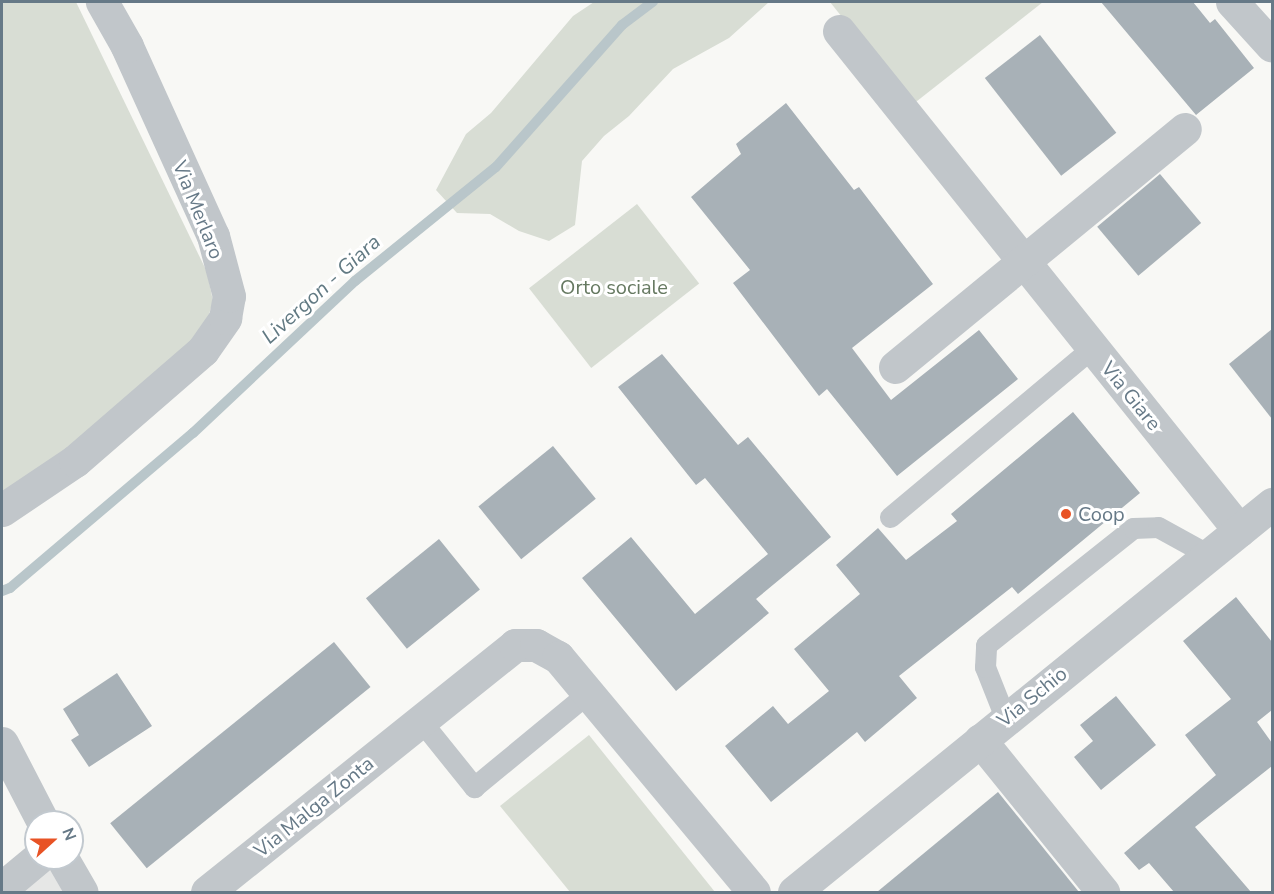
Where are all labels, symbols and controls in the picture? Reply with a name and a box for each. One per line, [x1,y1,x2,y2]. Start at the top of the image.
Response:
street label: Via Merlaro [167,157,229,263]
water label: Livergon - Giara [257,229,385,349]
park label: Orto sociale [560,275,668,299]
street label: Via Giare [1096,357,1166,435]
place label: Coop [1078,502,1125,526]
marker: Coop [1059,507,1073,521]
street label: Via Schio [992,662,1072,732]
street label: Via Malga Zonta [249,752,379,862]
north arrow [24,810,84,870]
text: N [57,825,81,844]

